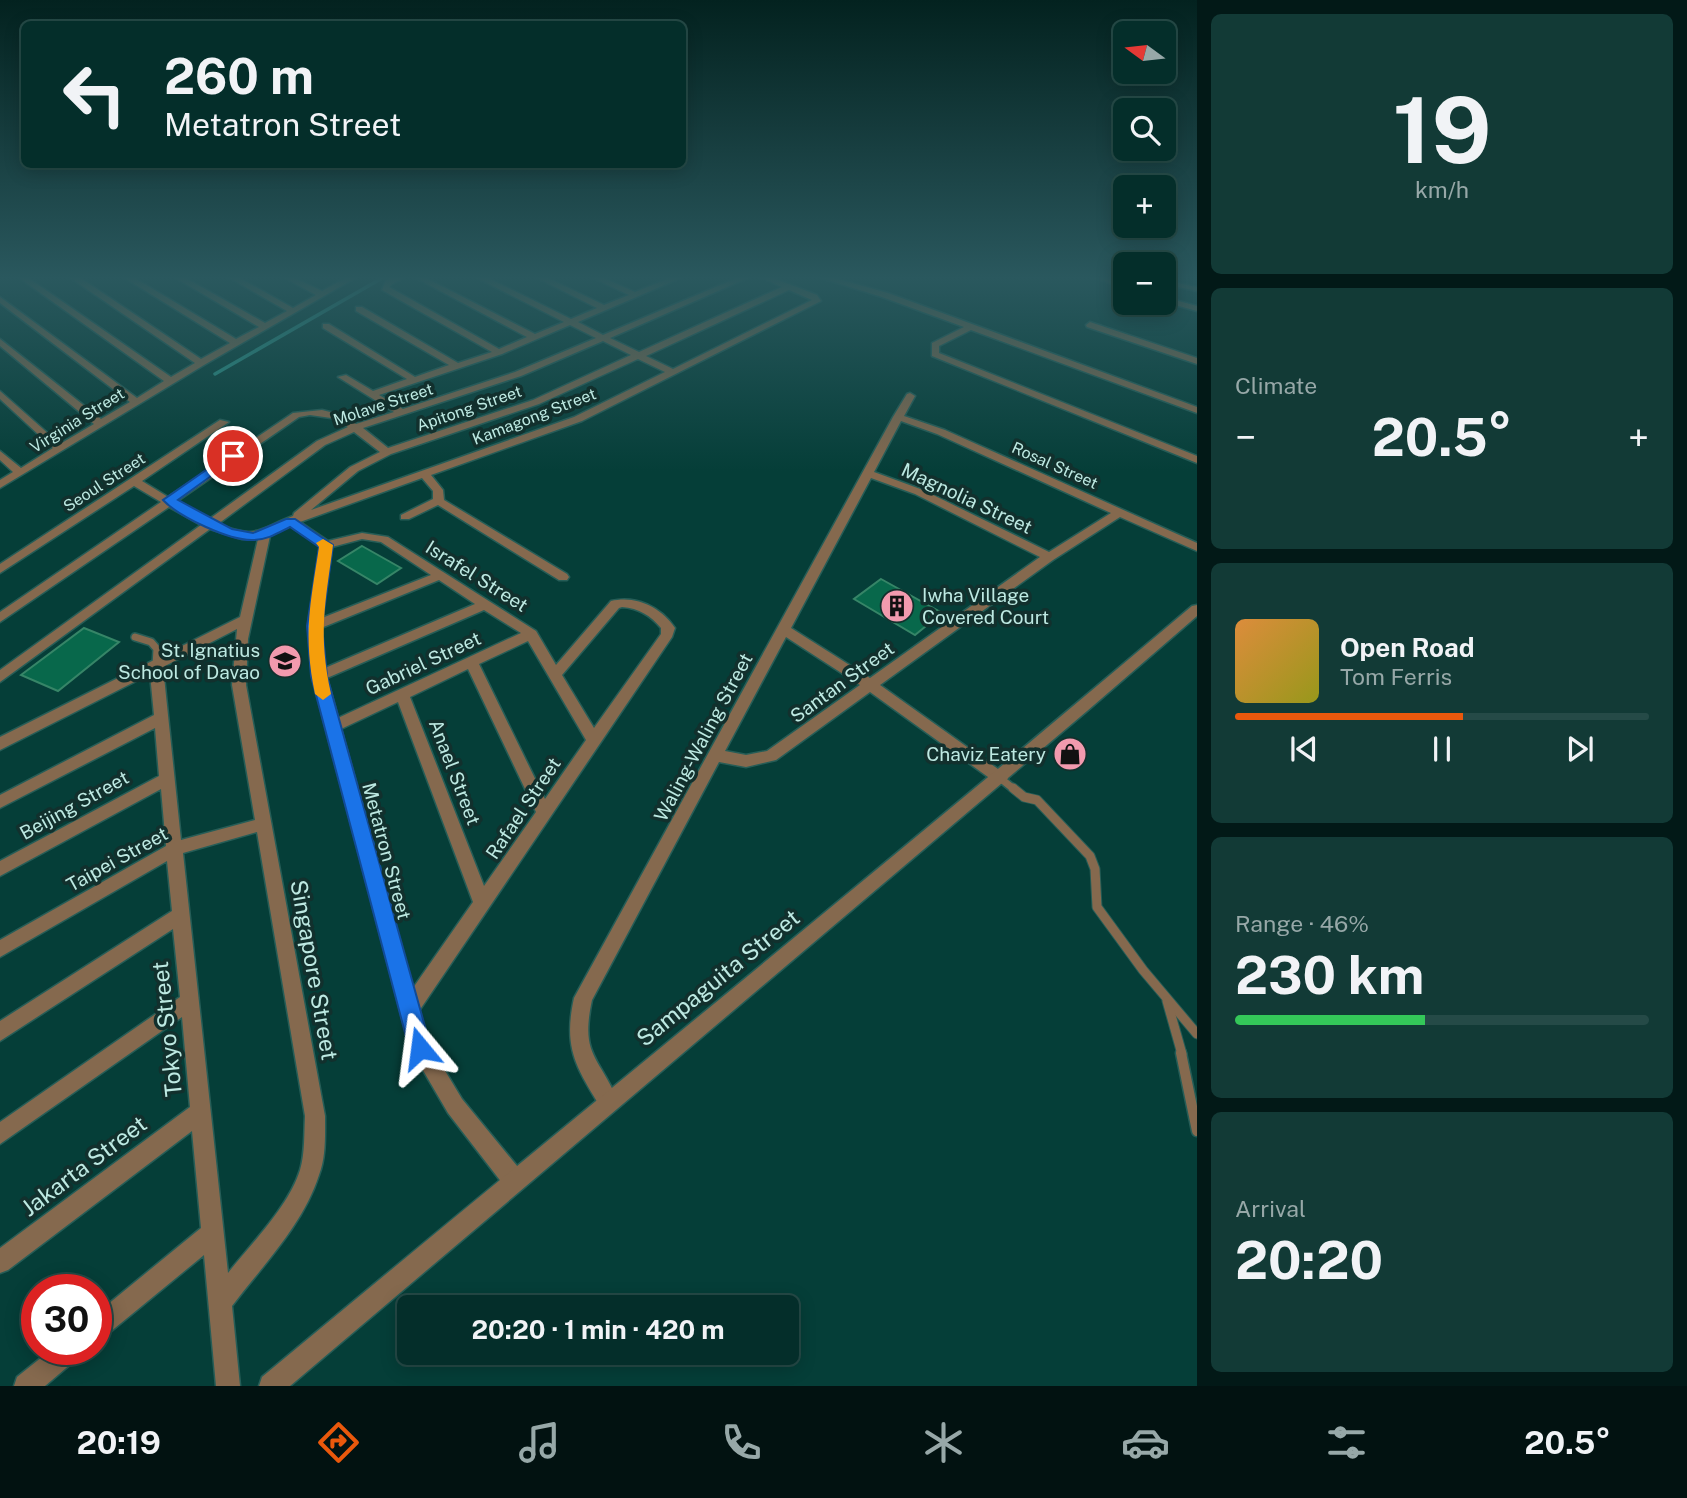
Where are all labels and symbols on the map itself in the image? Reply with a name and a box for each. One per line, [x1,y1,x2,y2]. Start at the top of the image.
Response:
north arrow [1113,21,1176,84]
street label: Molave Street [331,379,436,430]
street label: Apitong Street [414,382,524,435]
street label: Virginia Street [27,384,128,457]
street label: Kamagong Street [470,384,599,449]
pin [203,426,263,486]
street label: Rosal Street [1009,438,1101,493]
street label: Seoul Street [60,449,149,516]
street label: Magnolia Street [898,458,1036,538]
street label: Israfel Street [422,536,532,616]
place label: Iwha Village Covered Court [922,584,1049,628]
building icon: Iwha Village Covered Court [878,587,916,625]
street label: Gabriel Street [362,627,484,699]
street label: Santan Street [786,637,898,727]
place label: St. Ignatius School of Davao [118,639,260,683]
school or university icon: St. Ignatius School of Davao [266,642,304,680]
street label: Waling-Waling Street [649,649,757,825]
street label: Anael Street [425,716,485,828]
shop icon: Chaviz Eatery [1051,735,1089,773]
place label: Chaviz Eatery [926,743,1046,765]
street label: Rafael Street [481,753,565,863]
street label: Beijing Street [16,766,132,844]
street label: Metatron Street [358,780,416,922]
street label: Taipei Street [63,822,171,896]
street label: Singapore Street [285,878,344,1062]
street label: Sampaguita Street [631,904,805,1052]
street label: Tokyo Street [146,960,187,1098]
position arrow [383,1011,457,1085]
street label: Jakarta Street [16,1110,152,1222]
speed limit sign: 30 [21,1274,112,1365]

